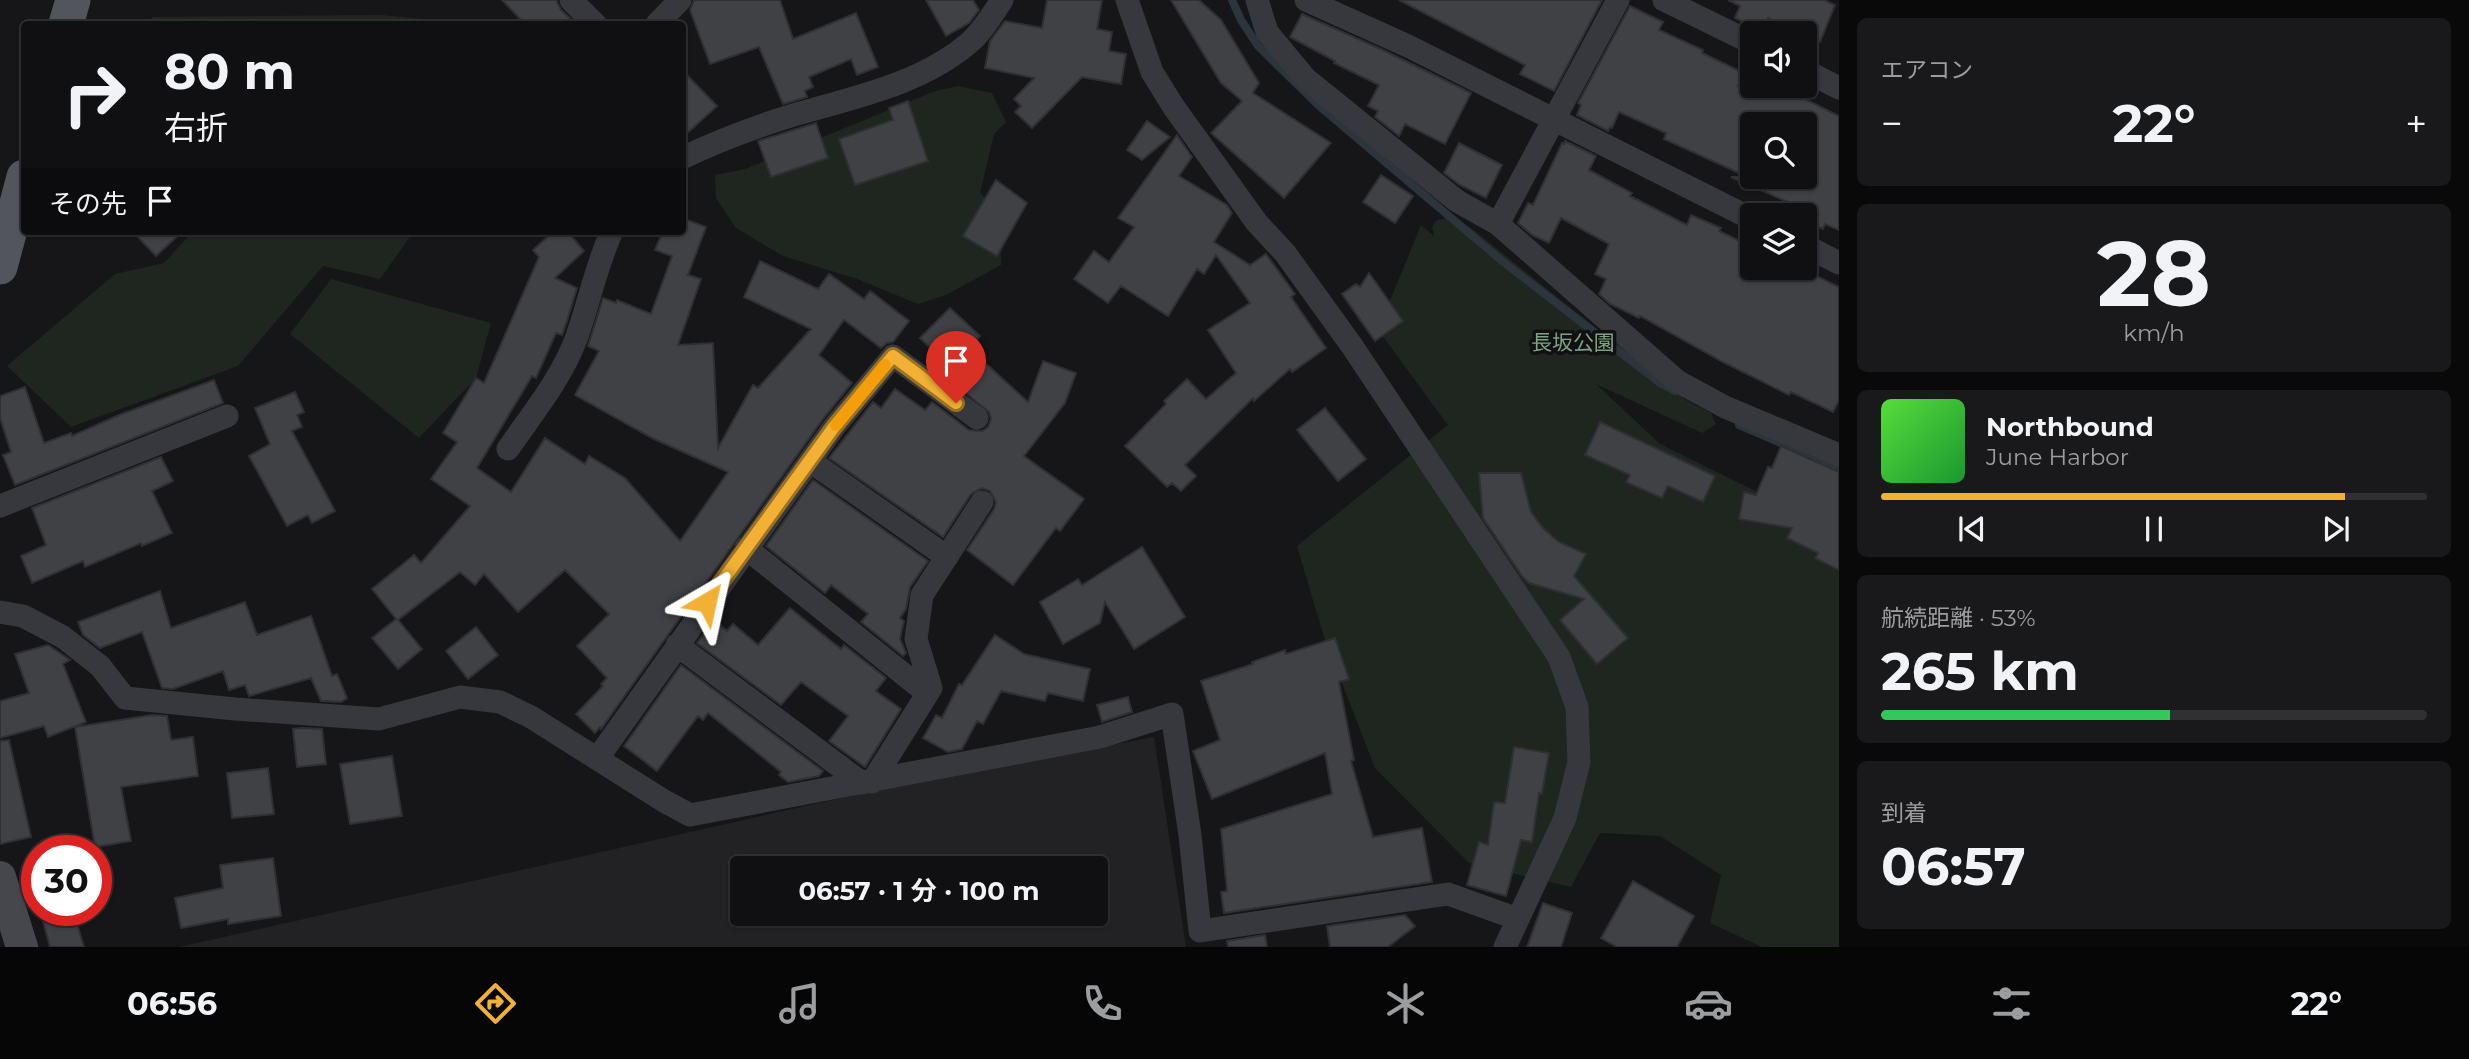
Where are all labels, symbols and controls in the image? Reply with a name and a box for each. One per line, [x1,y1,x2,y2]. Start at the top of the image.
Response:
map controls [1740,21,1817,280]
button: sound [1740,21,1817,98]
text: 80 m [164,42,295,101]
icon: right [49,49,140,140]
text: エアコン [1881,56,1973,84]
text: 22° [2112,92,2196,155]
text: − [1881,100,1903,147]
text: + [2405,100,2427,147]
text: 右折 [164,108,228,147]
button: search [1740,112,1817,189]
icon: arrive [141,182,179,220]
text: その先 [49,188,127,220]
button: layers [1740,203,1817,280]
text: 28 [2097,218,2211,329]
text: km/h [2123,319,2185,347]
park label: 長坂公園 [1531,330,1615,355]
pin [926,331,986,403]
icon: arrive [937,342,975,380]
text: Northbound [1986,411,2154,443]
text: June Harbor [1986,443,2129,471]
icon: previous [1953,510,1991,548]
icon: pause [2135,510,2173,548]
icon: next [2317,510,2355,548]
position arrow [670,565,744,639]
text: 航続距離 · 53% [1881,604,2036,632]
text: 265 km [1881,640,2079,703]
text: 到着 [1881,799,1927,827]
speed limit sign: 30 [21,835,112,926]
text: 06:57 [1881,835,2026,898]
text: 06:57 · 1 分 · 100 m [798,875,1040,907]
icon: directions [471,979,520,1028]
icon: music [775,979,824,1028]
icon: phone [1078,979,1127,1028]
icon: climate [1381,979,1430,1028]
icon: car [1684,979,1733,1028]
icon: filters [1987,979,2036,1028]
text: 06:56 [127,984,217,1023]
text: 22° [2291,984,2342,1023]

